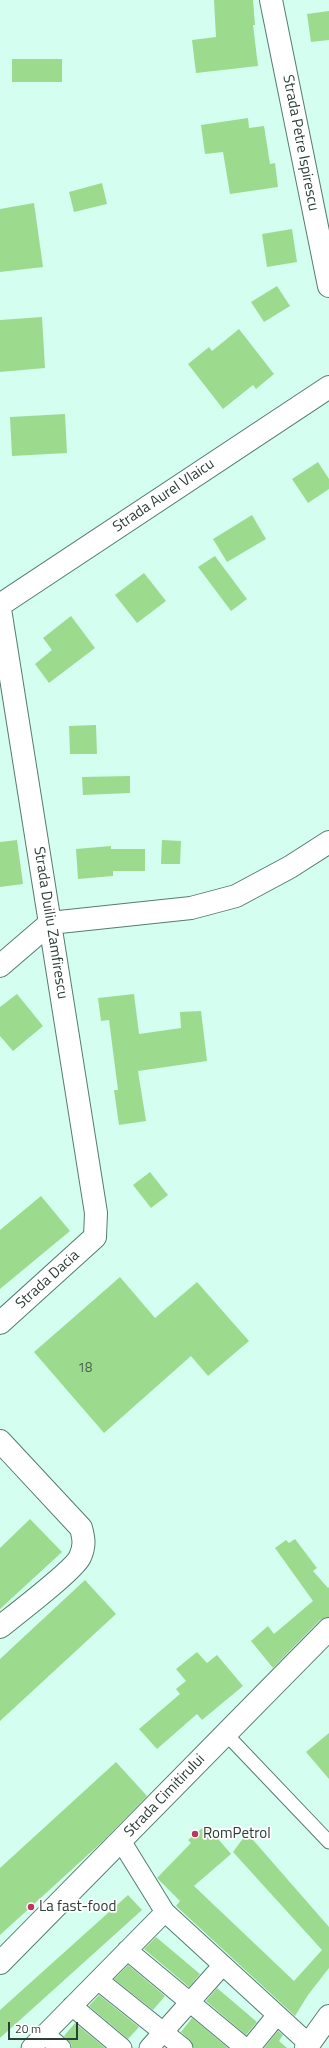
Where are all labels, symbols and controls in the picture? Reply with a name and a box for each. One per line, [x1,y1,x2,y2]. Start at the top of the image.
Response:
street label: Strada Petre Ispirescu [278,73,322,213]
street label: Strada Aurel Vlaicu [110,455,218,537]
street label: Strada Duiliu Zamfirescu [29,845,71,1001]
street label: Strada Dacia [13,1247,83,1313]
house number: 18 [78,1361,92,1377]
street label: Strada Cimitirului [121,1751,209,1841]
place label: RomPetrol [203,1825,271,1843]
marker: RomPetrol [190,1829,200,1839]
place label: La fast-food [39,1898,116,1916]
marker: La fast-food [26,1902,36,1912]
scale bar [10,2014,80,2040]
text: 20 m [15,2019,41,2038]

